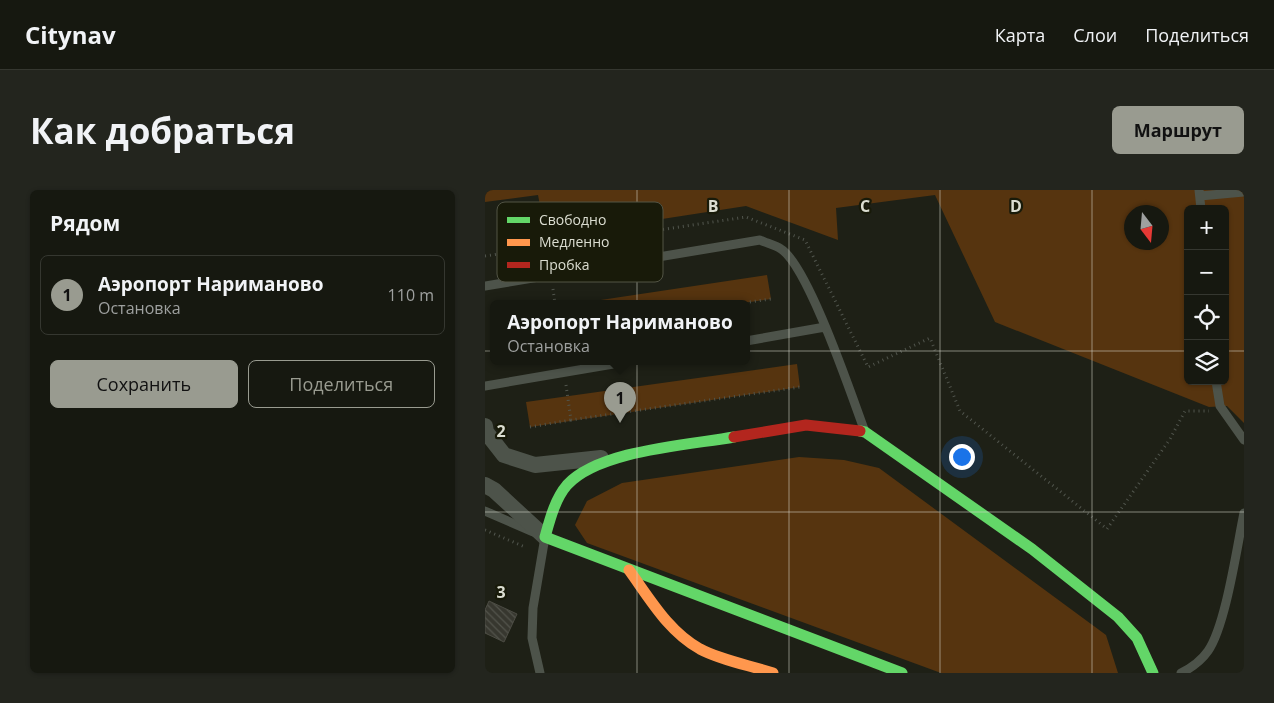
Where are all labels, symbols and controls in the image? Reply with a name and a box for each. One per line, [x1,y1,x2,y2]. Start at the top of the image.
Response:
text: Citynav [25,18,116,51]
text: Карта [995,23,1045,47]
text: Слои [1073,23,1117,47]
text: Поделиться [1145,23,1249,47]
button: Маршрут [1112,106,1244,154]
text: Как добраться [30,107,295,154]
text: B [708,195,718,217]
text: C [860,195,870,217]
text: D [1010,195,1022,217]
legend [497,202,663,282]
north arrow [1124,205,1169,250]
map controls [1184,205,1229,385]
button: + [1184,205,1229,250]
text: Рядом [50,209,120,237]
text: Свободно [539,210,606,229]
text: Медленно [539,232,610,251]
button: − [1184,250,1229,295]
text: Пробка [539,255,590,274]
text: Аэропорт Нариманово [98,271,324,297]
text: 1 [62,284,72,306]
text: 110 m [388,284,434,306]
button: locate [1184,295,1229,340]
text: Остановка [98,297,181,319]
popup [490,300,750,365]
text: Аэропорт Нариманово [507,309,733,335]
text: Остановка [507,335,590,357]
button: layers [1184,340,1229,385]
button: Сохранить [50,360,238,408]
button: Поделиться [248,360,435,408]
pin: 1 [604,382,636,423]
text: 2 [496,420,506,442]
your location [949,444,975,470]
text: 3 [496,581,506,603]

